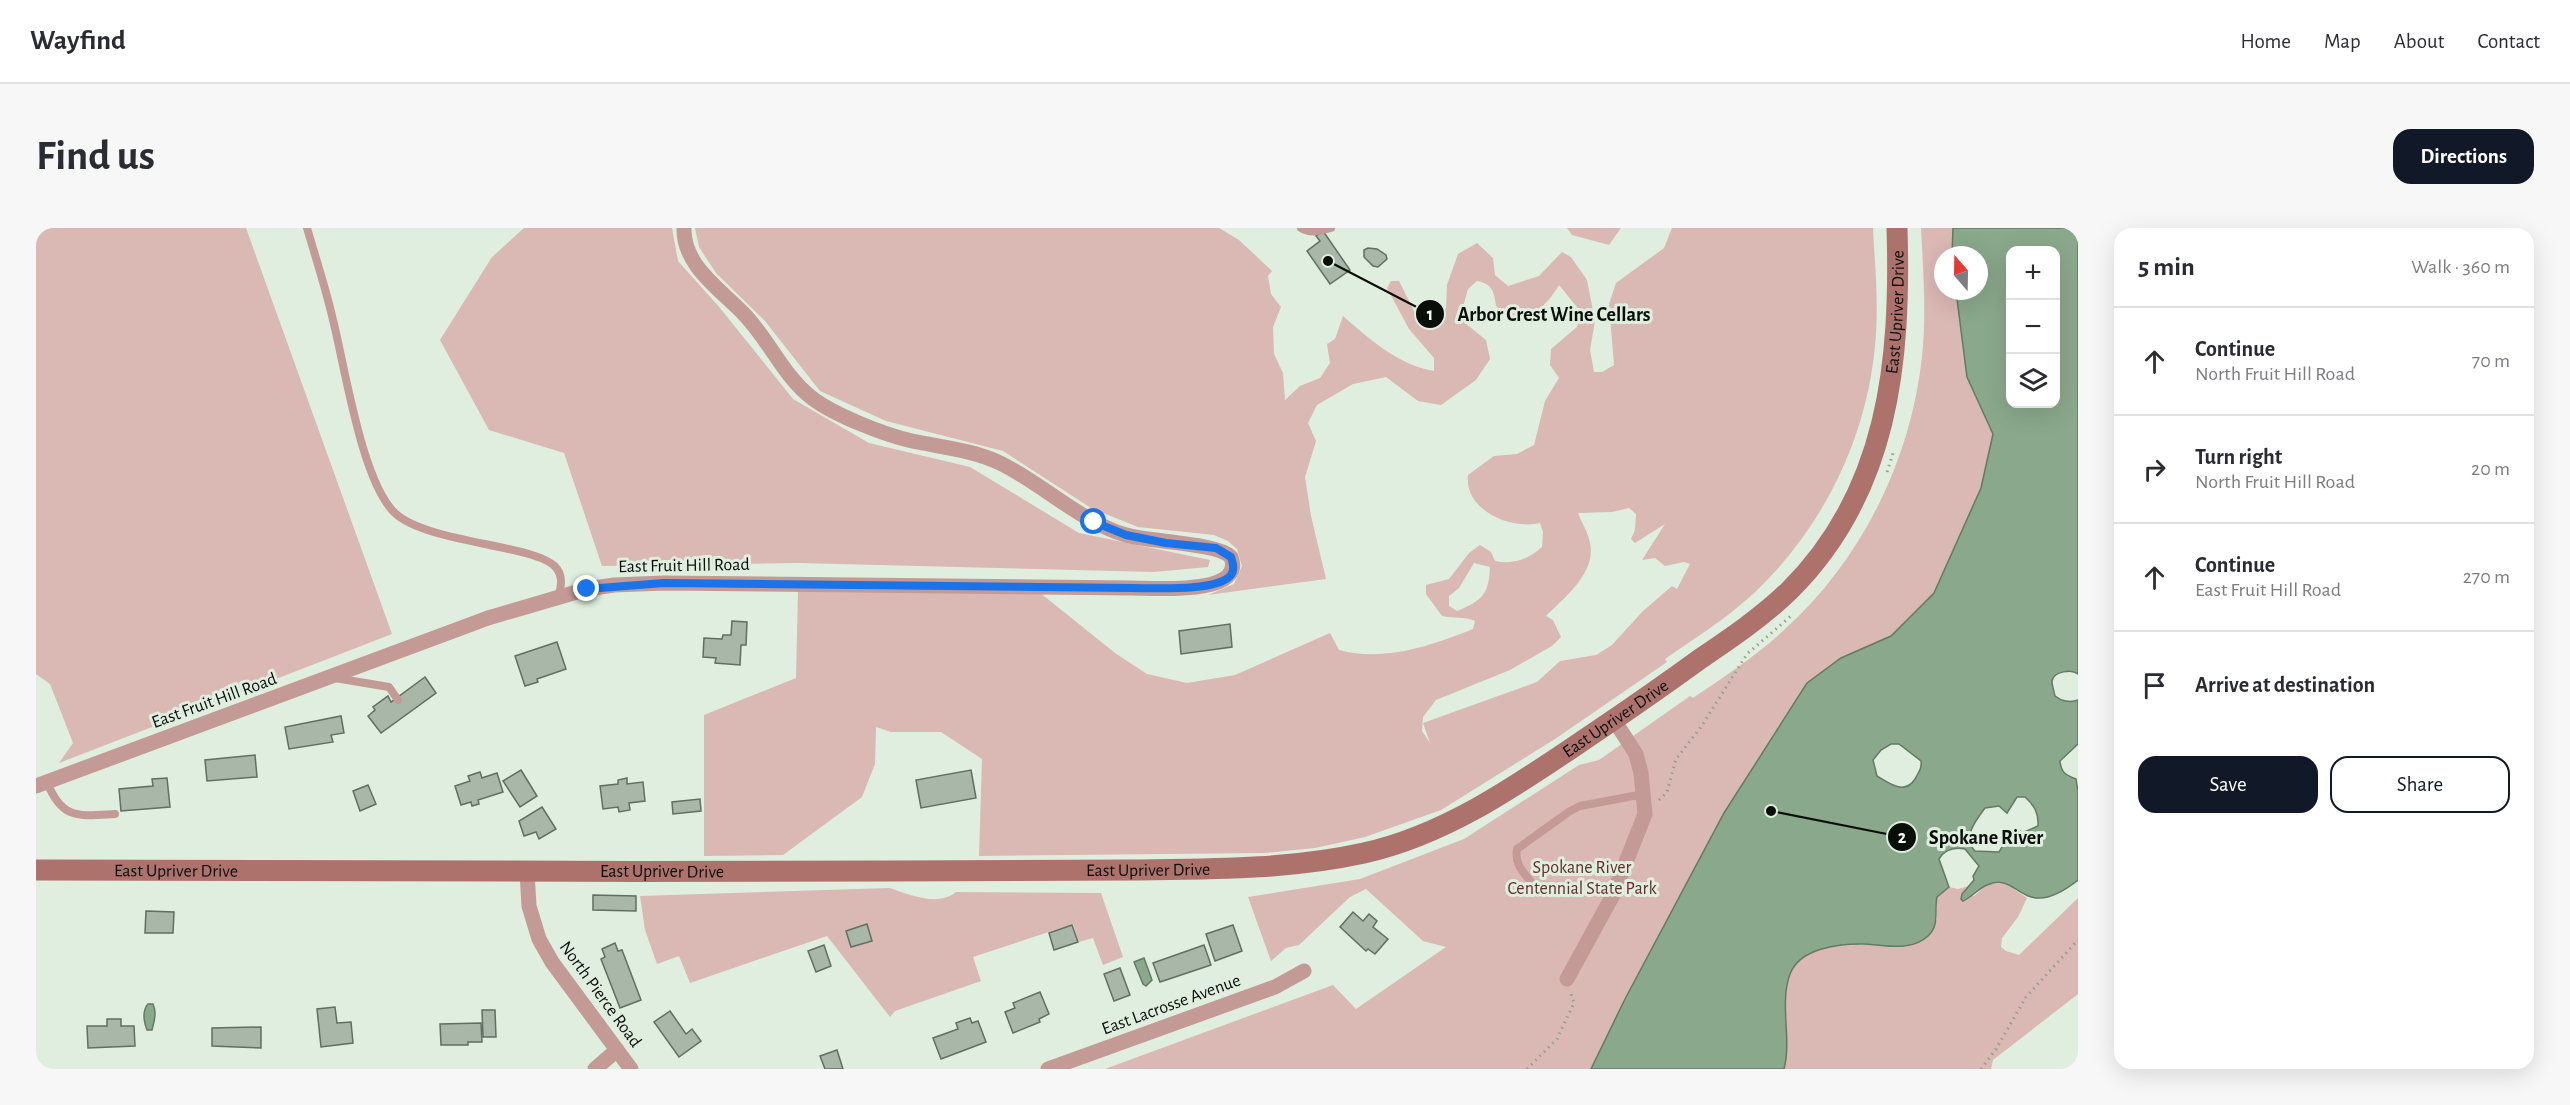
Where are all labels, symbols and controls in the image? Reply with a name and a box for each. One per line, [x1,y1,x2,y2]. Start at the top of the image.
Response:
text: Wayfind [30,27,126,55]
text: Home [2240,31,2291,52]
text: Map [2324,31,2361,52]
text: About [2394,31,2444,52]
text: Contact [2477,31,2540,52]
button: Directions [2393,129,2534,184]
text: Find us [36,135,155,177]
north arrow [1934,246,1988,300]
map controls [2006,246,2060,408]
button: + [2006,246,2060,300]
street label: East Upriver Drive [1883,250,1908,375]
text: 5 min [2138,254,2195,280]
text: Walk · 360 m [2411,257,2510,277]
callout: Arbor Crest Wine Cellars [1415,295,1662,333]
button: − [2006,300,2060,354]
text: Arbor Crest Wine Cellars [1457,305,1651,325]
text: 1 [1427,306,1433,324]
text: Continue [2195,338,2275,360]
icon: ahead [2138,345,2171,378]
text: 70 m [2472,351,2510,371]
button: layers [2006,354,2060,408]
text: North Fruit Hill Road [2195,364,2355,384]
text: Turn right [2195,446,2282,468]
icon: right [2138,453,2171,486]
text: 20 m [2471,459,2510,479]
text: North Fruit Hill Road [2195,472,2355,492]
route start [1080,508,1106,534]
text: Continue [2195,554,2275,576]
street label: East Fruit Hill Road [618,556,750,576]
icon: ahead [2138,561,2171,594]
text: 270 m [2463,567,2510,587]
route end [573,575,599,601]
text: East Fruit Hill Road [2195,580,2341,600]
icon: arrive [2138,669,2171,702]
street label: East Fruit Hill Road [149,670,279,732]
text: Arrive at destination [2195,674,2375,696]
street label: East Upriver Drive [1560,677,1672,762]
button: Save [2138,756,2318,813]
button: Share [2330,756,2510,813]
callout: Spokane River [1887,818,2055,856]
text: Spokane River [1929,828,2043,848]
text: 2 [1898,829,1907,847]
park label: Spokane River Centennial State Park [1507,859,1657,898]
street label: East Upriver Drive [1086,861,1210,880]
street label: East Upriver Drive [114,862,238,881]
street label: East Upriver Drive [600,863,724,881]
street label: North Pierce Road [556,938,645,1051]
street label: East Lacrosse Avenue [1100,971,1243,1038]

